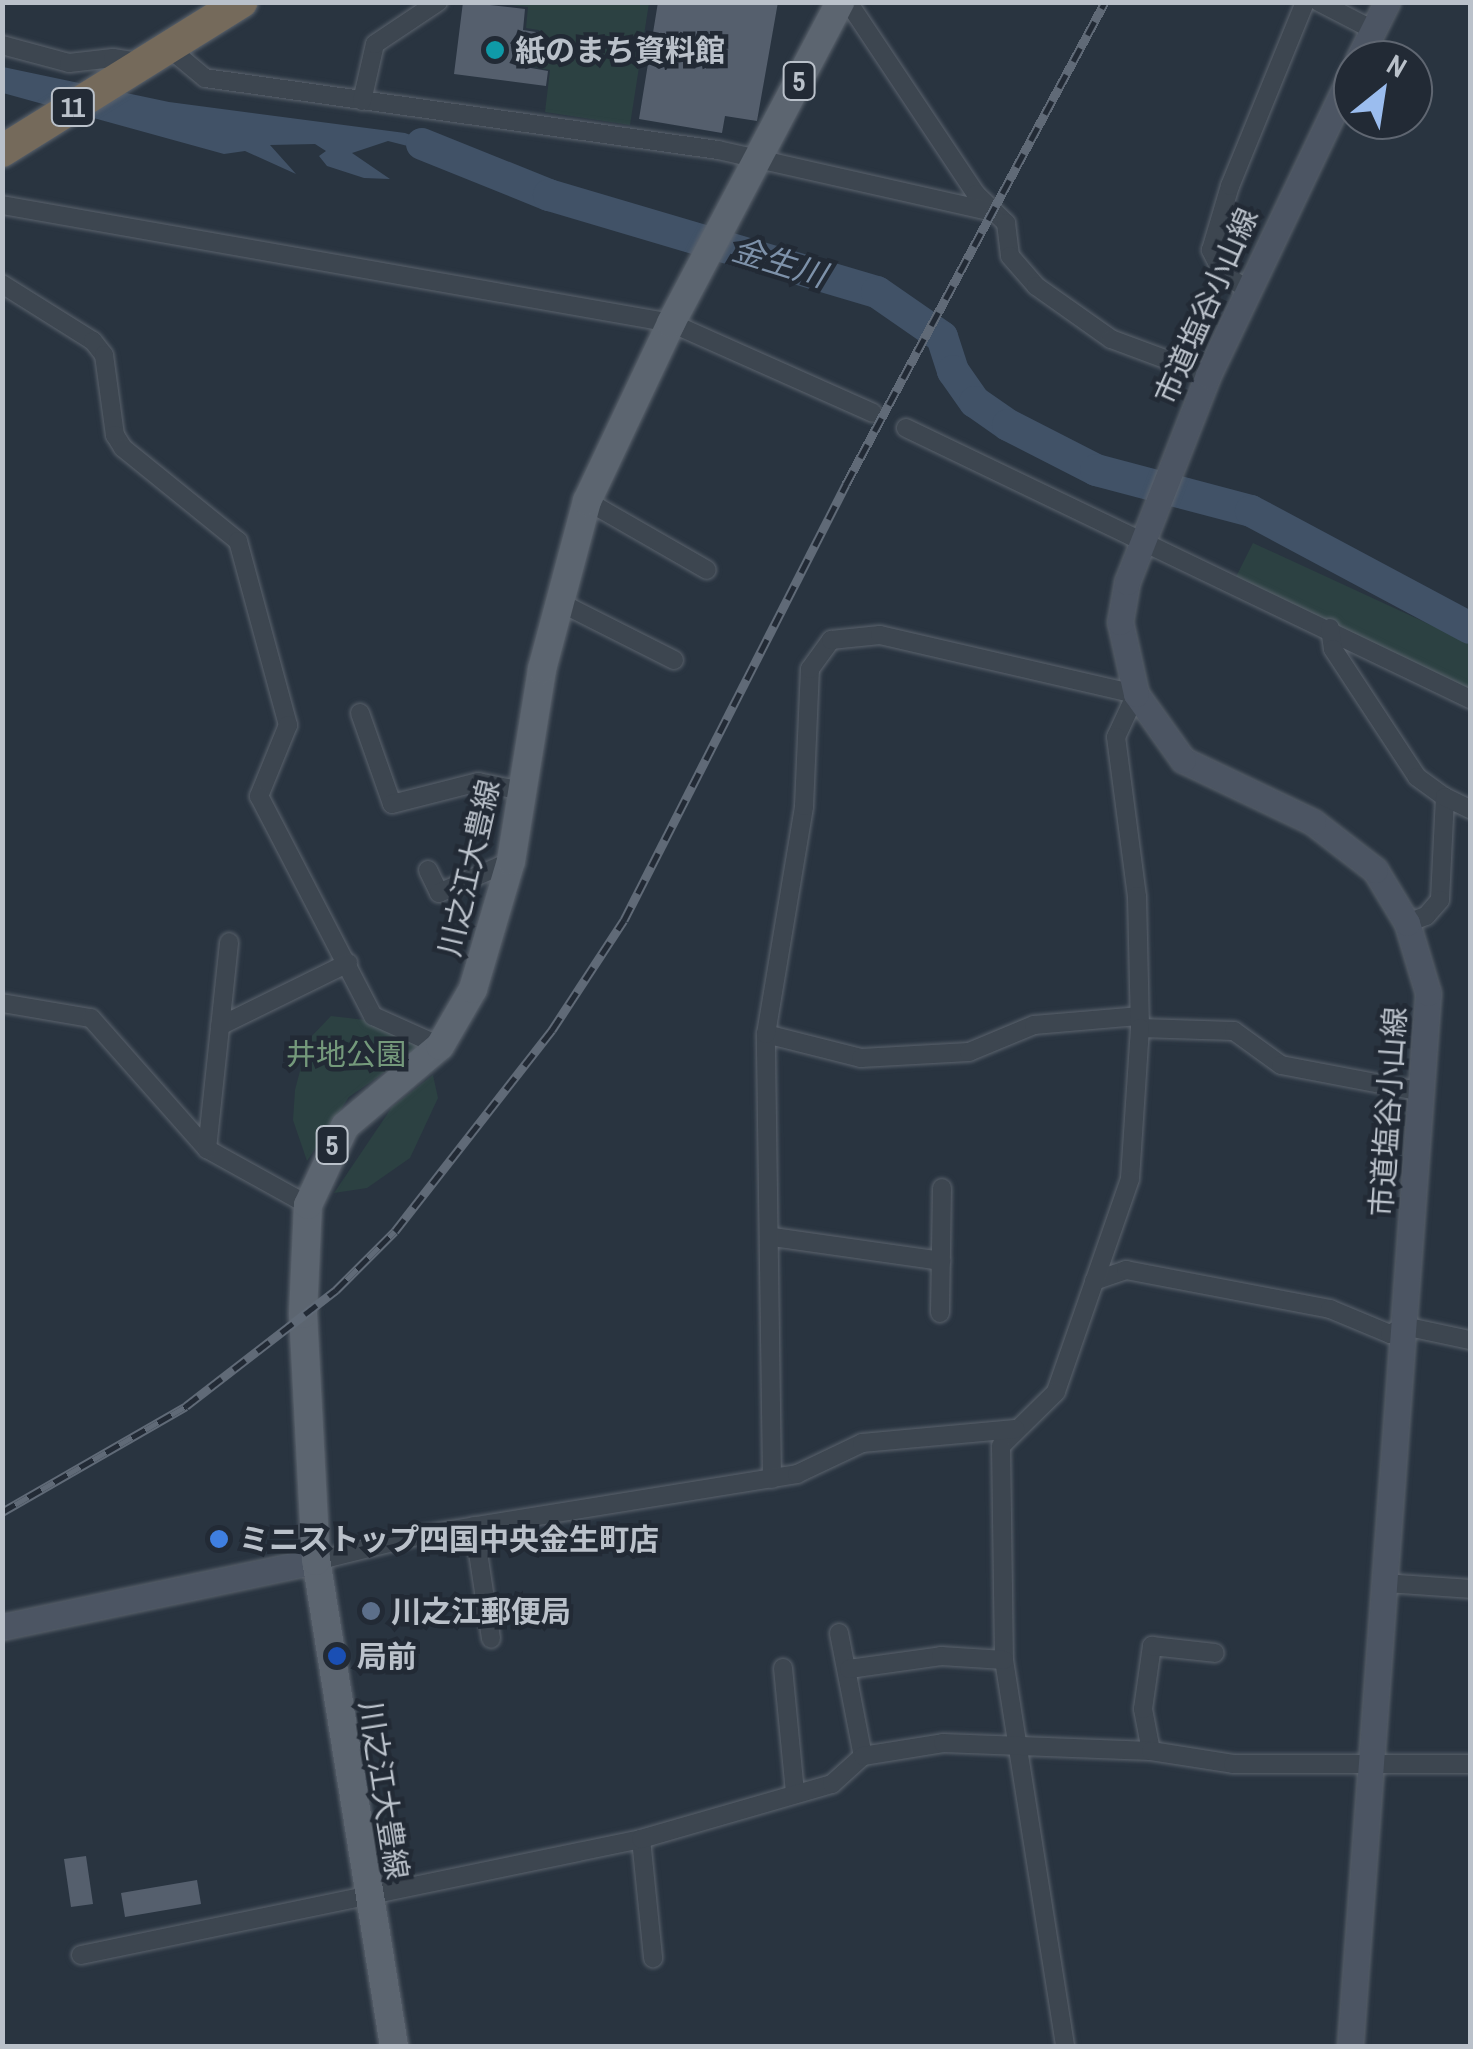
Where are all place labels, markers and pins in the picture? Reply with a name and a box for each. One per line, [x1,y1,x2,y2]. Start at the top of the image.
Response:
place label: 紙のまち資料館 [515,32,725,68]
marker: 紙のまち資料館 [484,39,506,61]
place label: ミニストップ四国中央金生町店 [239,1521,659,1557]
marker: ミニストップ四国中央金生町店 [208,1528,230,1550]
place label: 川之江郵便局 [391,1593,571,1629]
marker: 川之江郵便局 [360,1600,382,1622]
place label: 局前 [357,1638,417,1674]
marker: 局前 [326,1645,348,1667]

